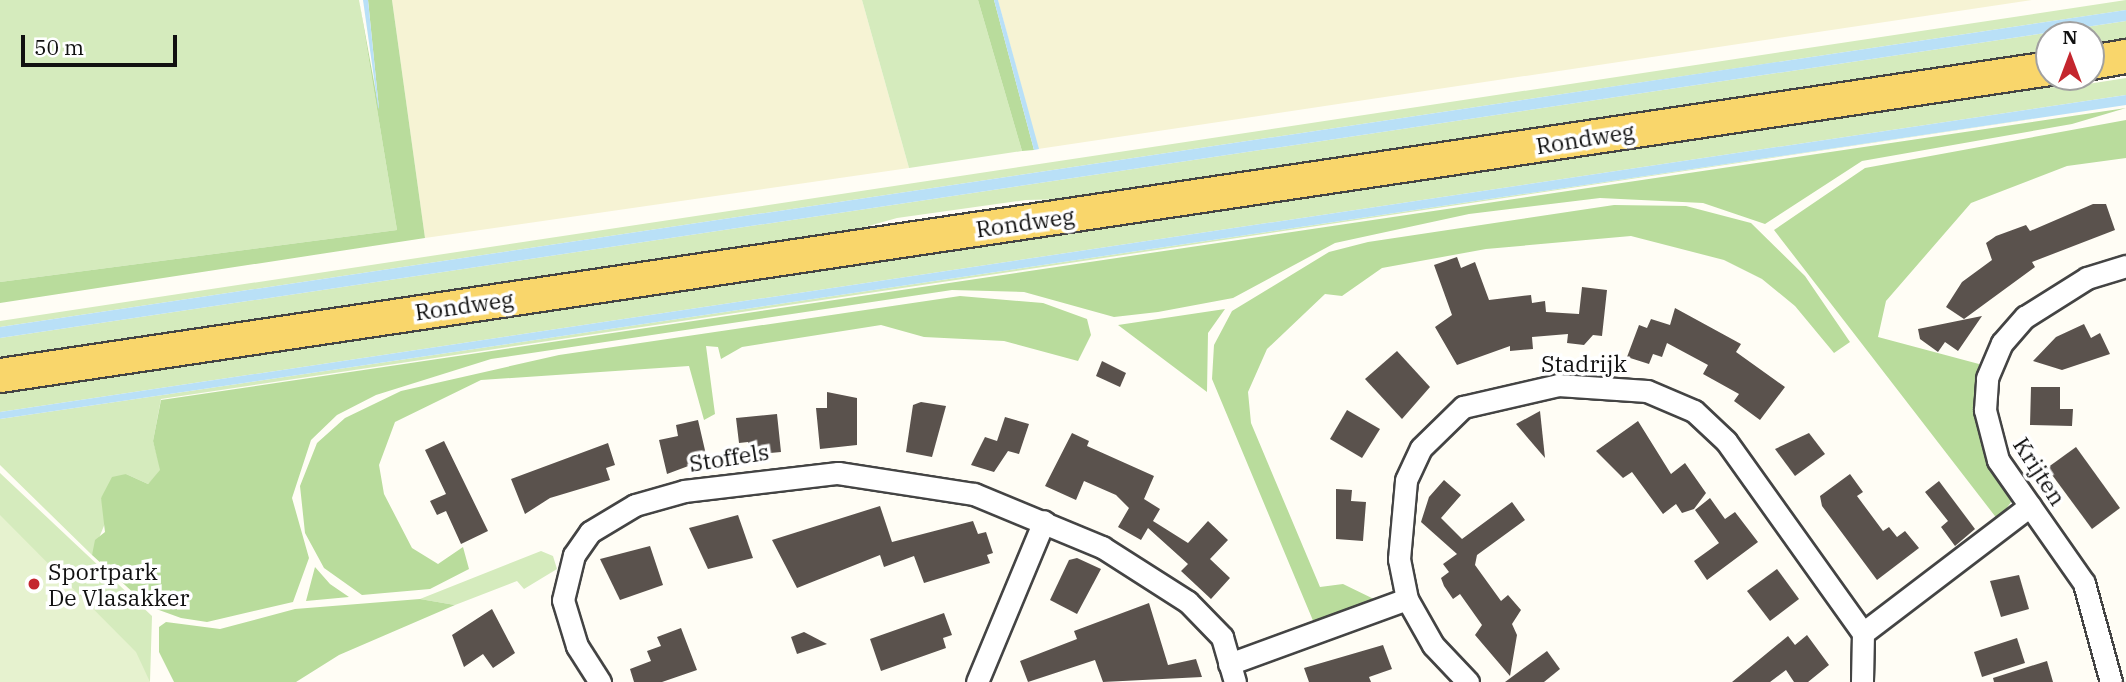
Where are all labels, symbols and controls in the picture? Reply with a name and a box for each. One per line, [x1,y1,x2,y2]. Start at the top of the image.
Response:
scale bar [24,21,180,65]
north arrow [2035,21,2105,91]
text: N [2062,25,2078,49]
text: 50 m [34,33,84,61]
street label: Rondweg [1534,117,1636,159]
street label: Rondweg [974,201,1076,243]
street label: Rondweg [413,284,515,326]
street label: Stadrijk [1541,349,1627,377]
street label: Krijten [2008,432,2072,510]
street label: Stoffels [687,437,771,477]
place label: Sportpark De Vlasakker [48,557,189,611]
marker: Sportpark De Vlasakker [26,576,42,592]

